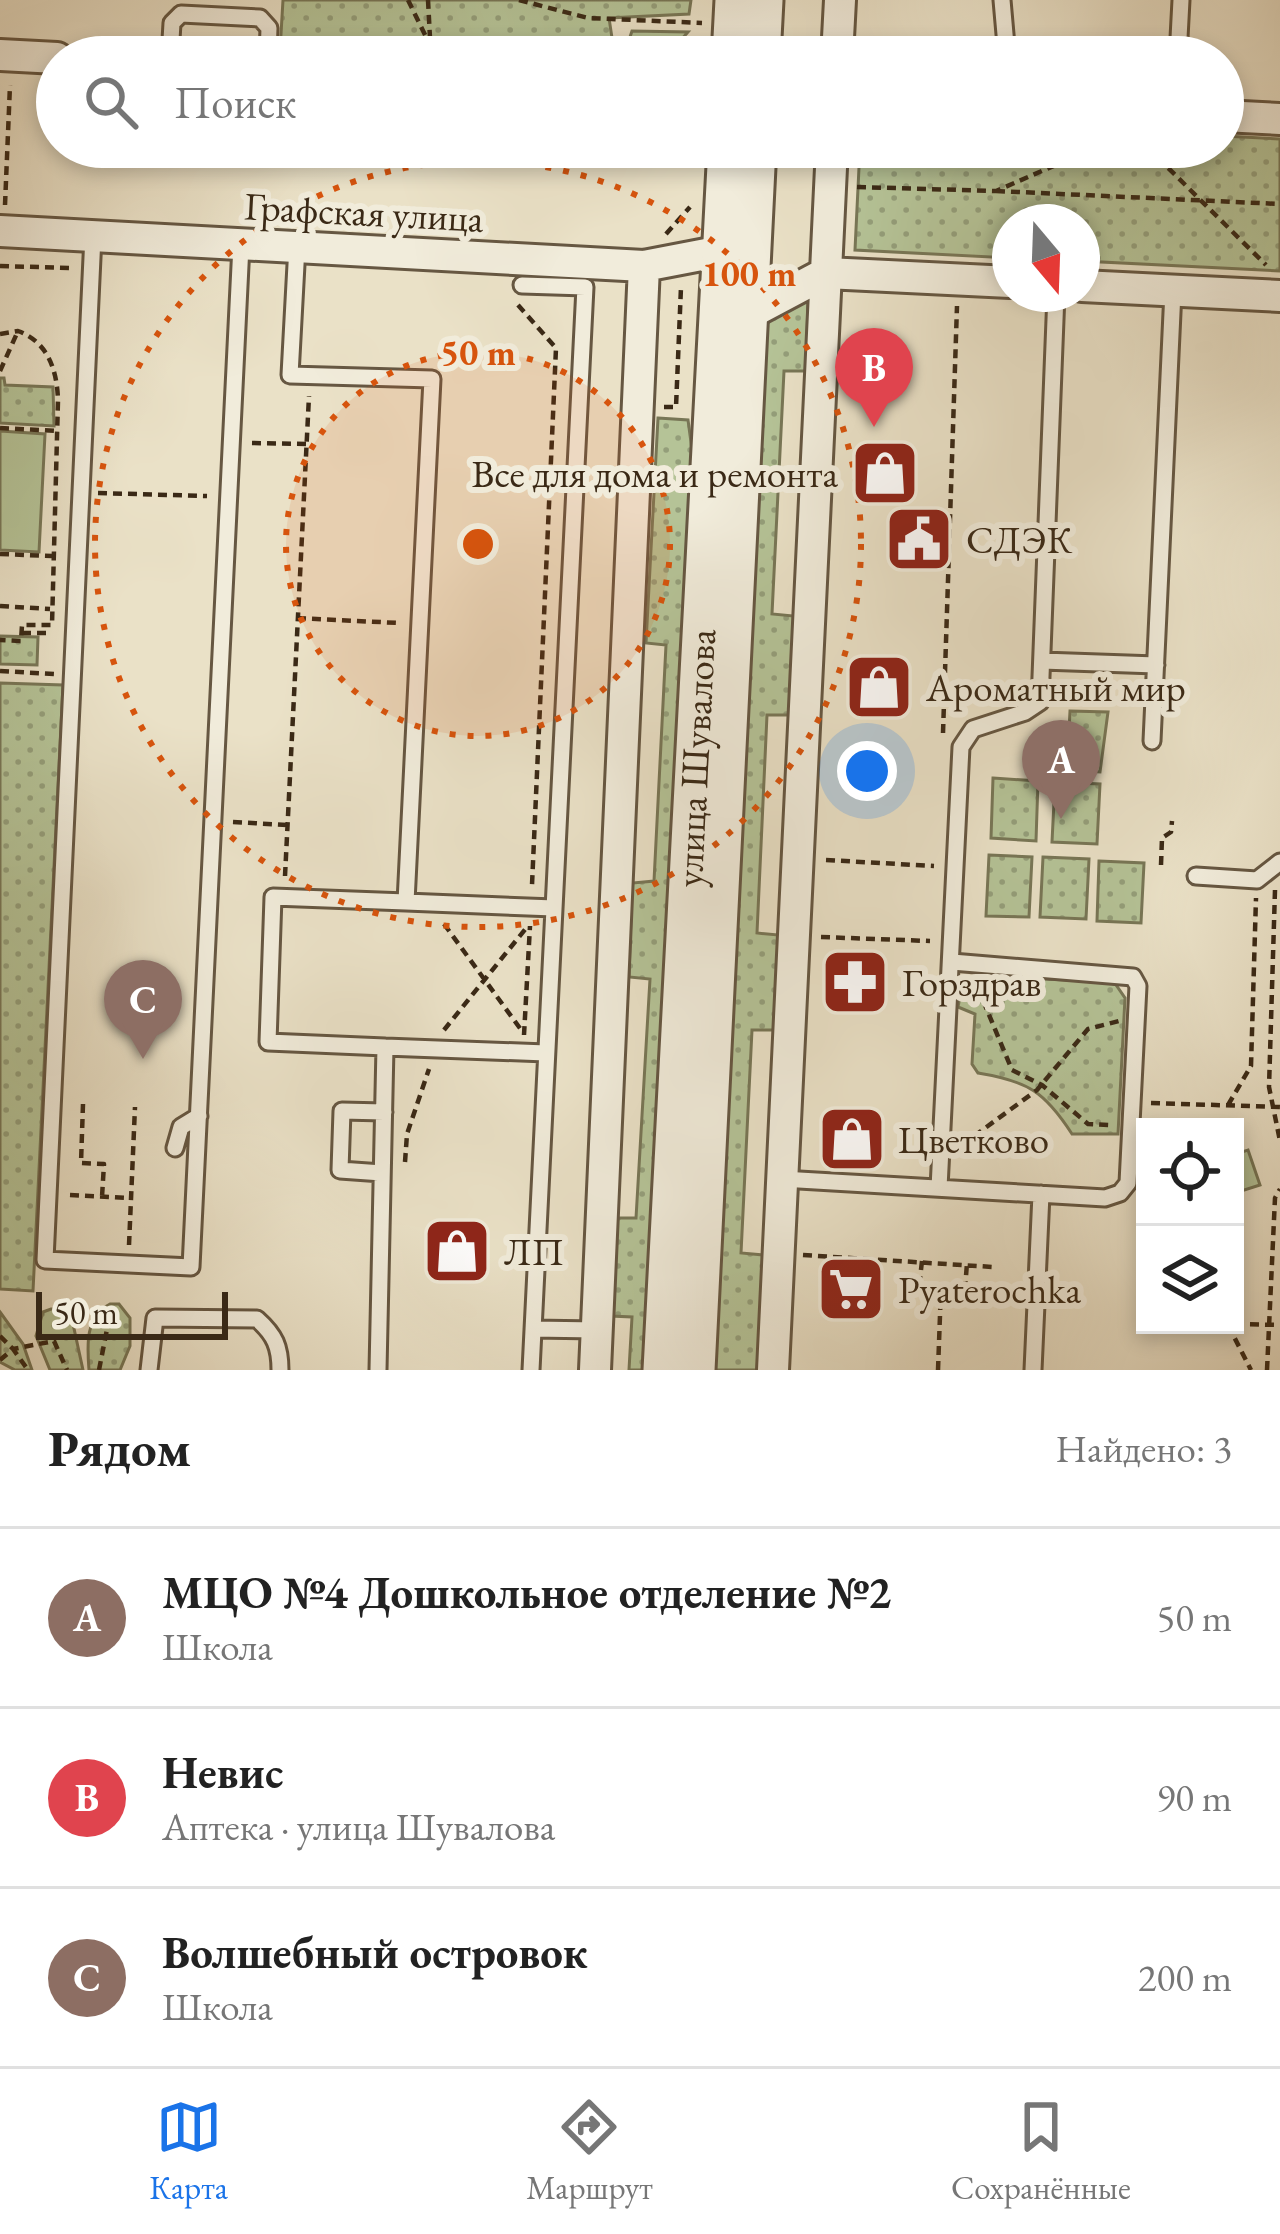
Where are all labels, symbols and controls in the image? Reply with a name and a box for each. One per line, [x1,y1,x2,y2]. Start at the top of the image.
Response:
search box [36,36,1244,168]
icon: search [78,69,144,135]
text: Поиск [174,73,296,131]
street label: Графская улица [243,180,485,244]
north arrow [992,204,1100,312]
text: 100 m [702,250,796,297]
pin: B [835,328,913,427]
text: 50 m [440,329,516,376]
shop icon: Все для дома и ремонта [850,438,920,508]
place label: Все для дома и ремонта [471,448,838,499]
public building icon: СДЭК [884,504,954,574]
place label: СДЭК [966,514,1073,565]
centre of rings [457,523,499,565]
street label: улица Шувалова [663,627,727,888]
shop icon: Ароматный мир [844,652,914,722]
place label: Ароматный мир [925,662,1186,713]
pin: A [1022,720,1100,819]
your location [837,741,897,801]
pharmacy icon: Горздрав [820,947,890,1017]
place label: Горздрав [902,957,1041,1008]
pin: C [104,960,182,1059]
shop icon: Цветково [817,1104,887,1174]
place label: Цветково [898,1114,1049,1165]
map controls [1136,1118,1244,1334]
button: locate [1136,1118,1244,1226]
shop icon: ЛП [422,1216,492,1286]
place label: ЛП [504,1226,564,1277]
button: layers [1136,1226,1244,1334]
supermarket icon: Pyaterochka [816,1254,886,1324]
place label: Pyaterochka [898,1264,1082,1315]
scale bar [36,1286,228,1339]
text: 50 m [54,1291,118,1334]
text: Рядом [48,1415,191,1481]
text: Найдено: 3 [1055,1423,1232,1474]
text: МЦО №4 Дошкольное отделение №2 [162,1563,891,1621]
text: A [73,1592,101,1643]
text: 50 m [1156,1592,1232,1643]
text: Школа [162,1621,273,1672]
text: Невис [162,1743,283,1801]
text: B [75,1772,99,1823]
text: 90 m [1156,1772,1232,1823]
text: Аптека · улица Шувалова [162,1801,555,1852]
text: Волшебный островок [162,1923,588,1981]
text: C [73,1952,101,2003]
text: 200 m [1138,1952,1232,2003]
text: Школа [162,1981,273,2032]
tab: Карта [149,2094,228,2209]
tab: Маршрут [526,2094,653,2209]
tab: Сохранённые [951,2094,1131,2209]

